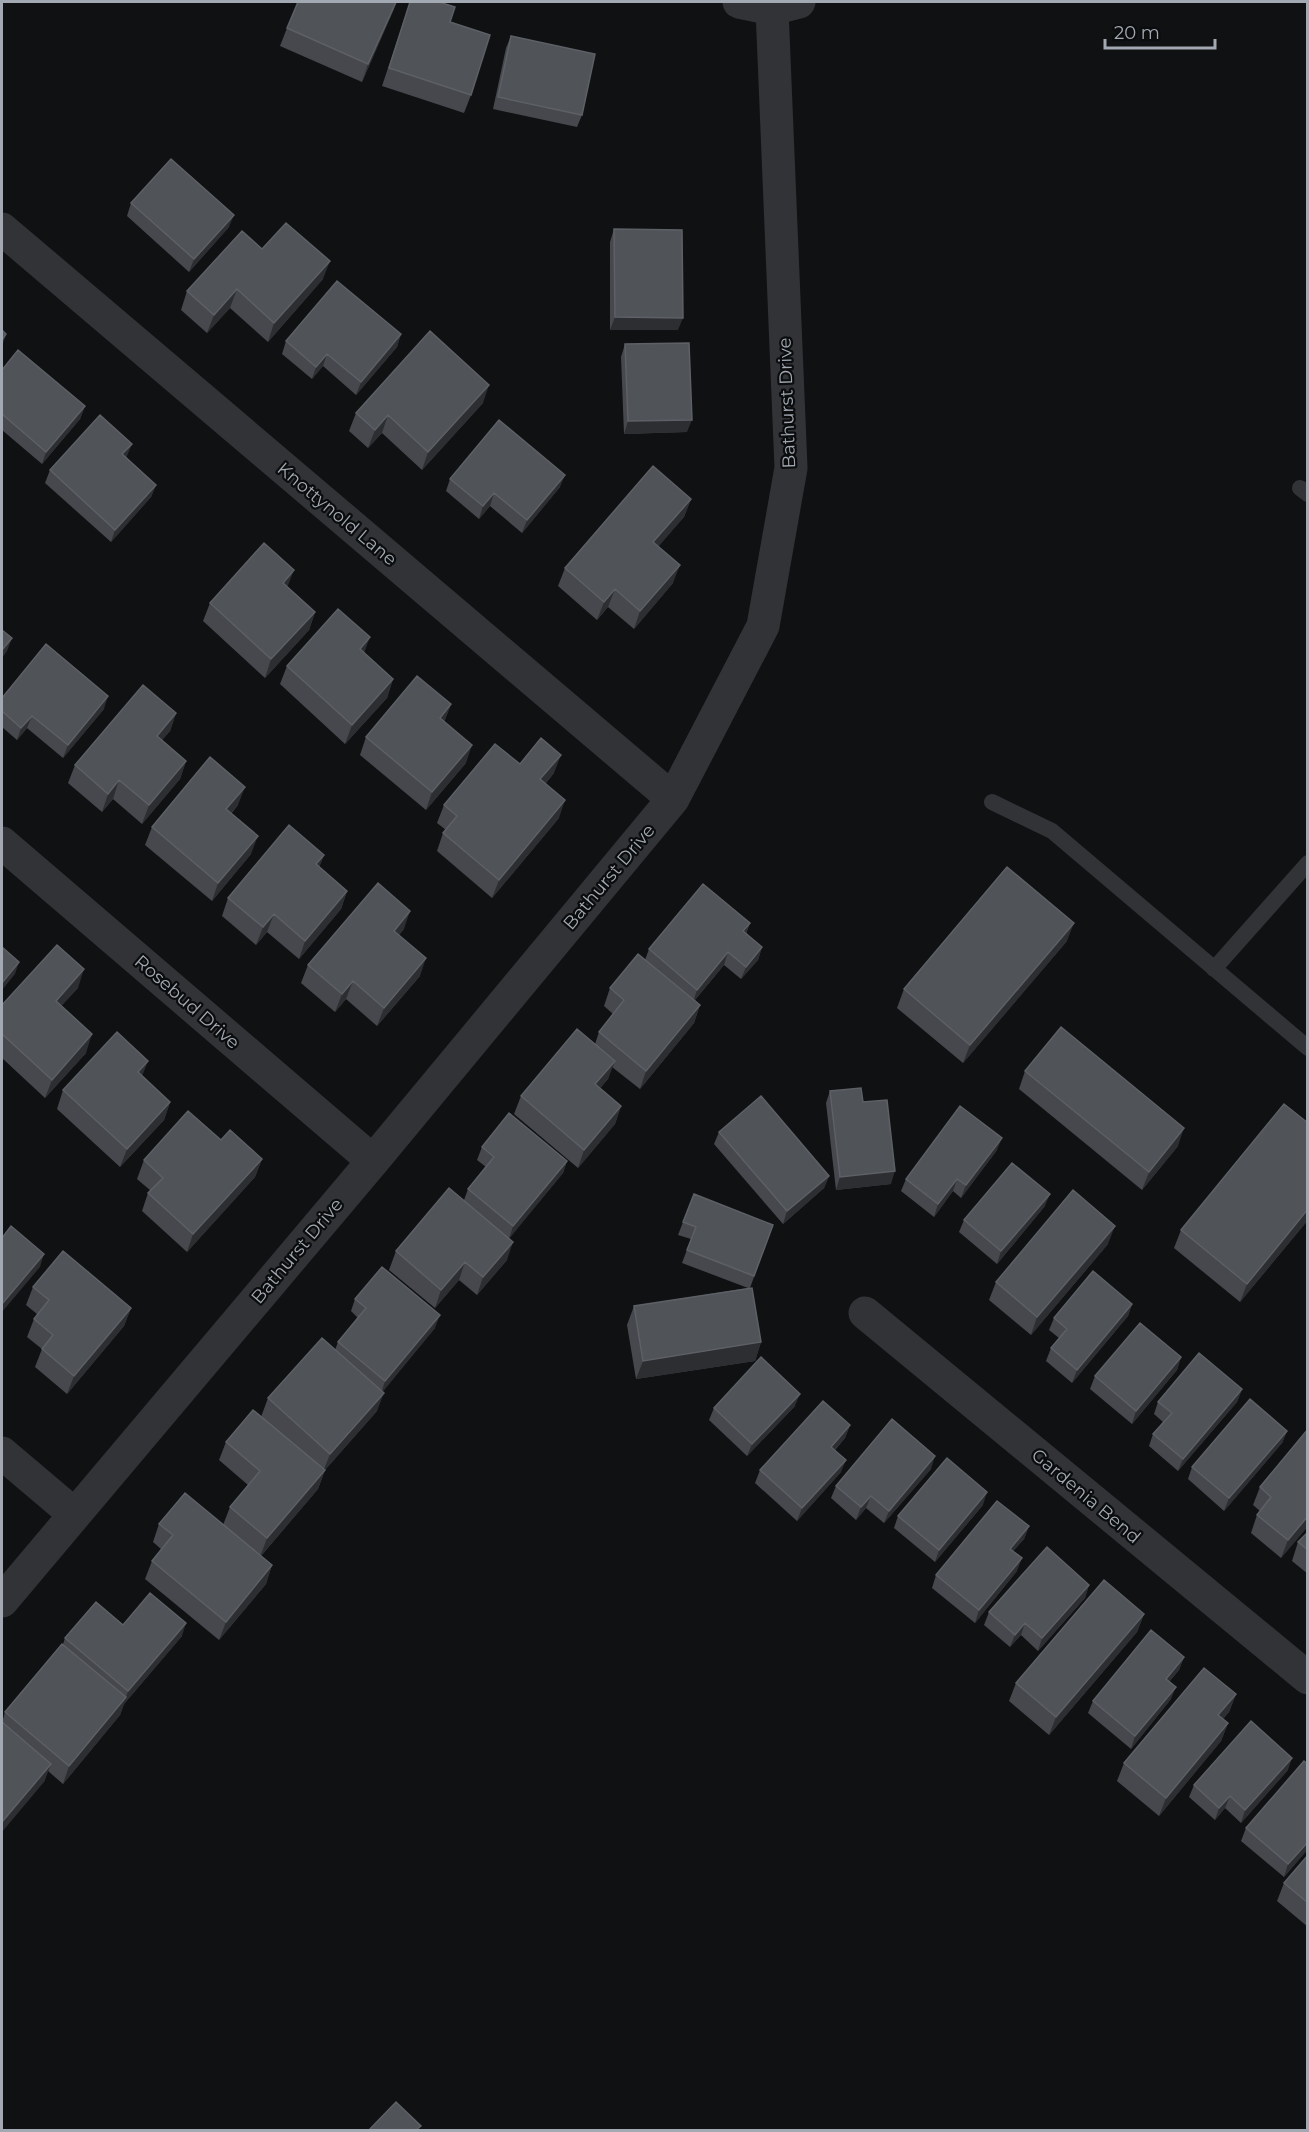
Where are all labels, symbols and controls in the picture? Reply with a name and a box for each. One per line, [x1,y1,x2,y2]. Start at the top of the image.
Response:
scale bar [1105,12,1214,50]
text: 20 m [1114,22,1160,44]
street label: Bathurst Drive [774,337,800,469]
street label: Knottynold Lane [273,458,401,570]
street label: Bathurst Drive [559,820,660,934]
street label: Rosebud Drive [130,950,244,1054]
street label: Bathurst Drive [247,1194,348,1308]
street label: Gardenia Bend [1027,1444,1145,1548]

